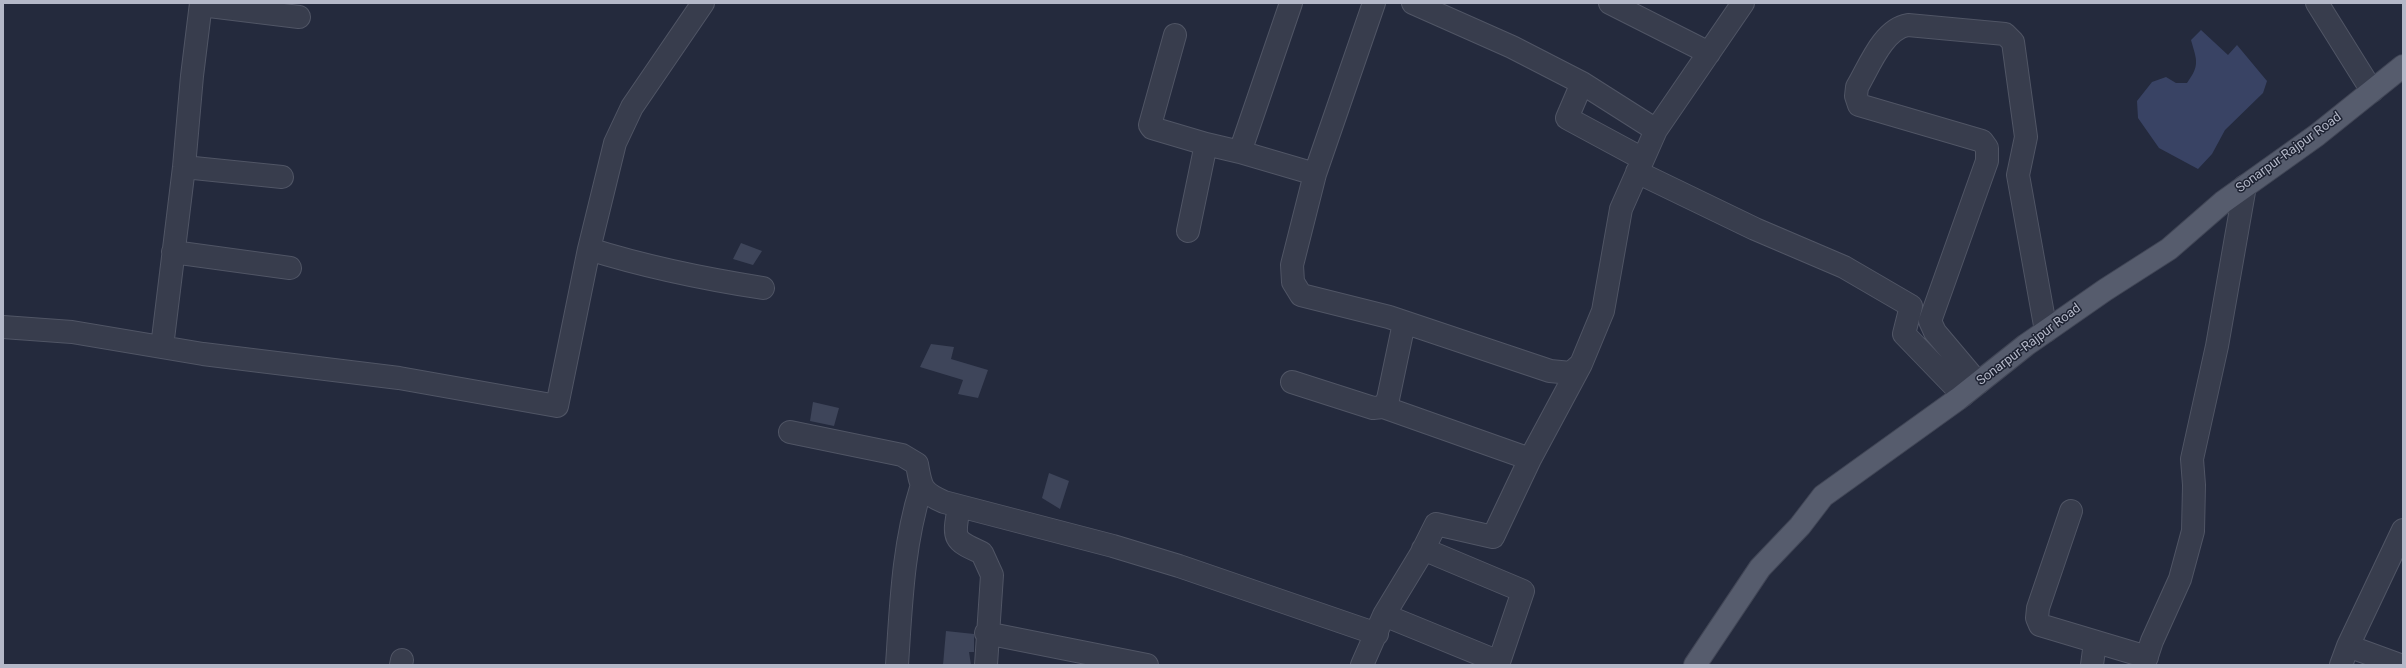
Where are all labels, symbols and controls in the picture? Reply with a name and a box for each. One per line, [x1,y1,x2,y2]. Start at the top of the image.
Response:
street label: Sonarpur-Rajpur Road [2233,110,2345,196]
street label: Sonarpur-Rajpur Road [1974,301,2084,389]

